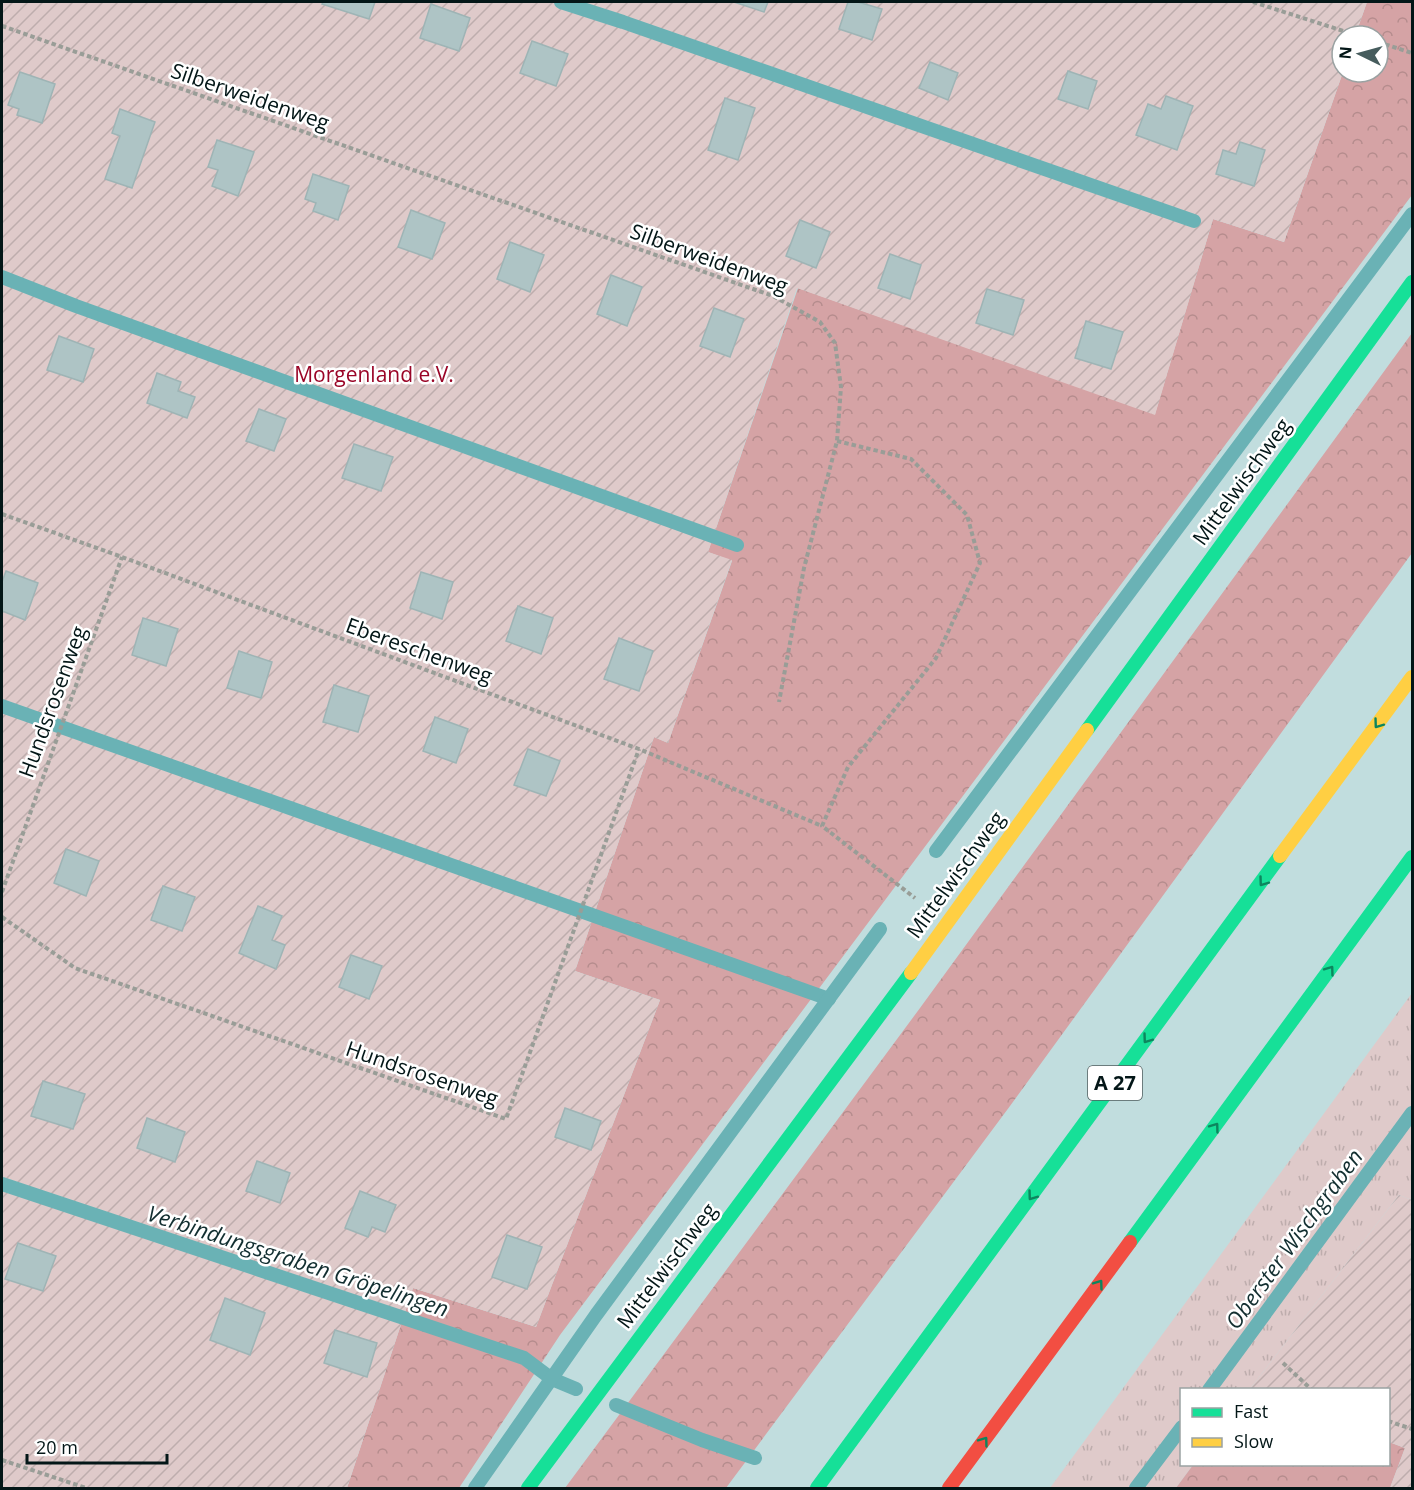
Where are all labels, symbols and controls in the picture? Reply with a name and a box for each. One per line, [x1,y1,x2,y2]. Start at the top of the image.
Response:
north arrow [1330,24,1390,84]
text: N [1334,45,1357,60]
street label: Silberweidenweg [167,56,333,136]
street label: Silberweidenweg [627,217,792,300]
park label: Morgenland e.V. [294,360,454,388]
street label: Mittelwischweg [1186,412,1297,550]
street label: Ebereschenweg [342,611,496,690]
street label: Hundsrosenweg [12,622,92,781]
one-way arrow [1374,718,1385,729]
street label: Mittelwischweg [900,805,1011,943]
one-way arrow [1259,875,1270,886]
one-way arrow [1323,965,1334,976]
one-way arrow [1143,1032,1154,1043]
street label: Hundsrosenweg [342,1034,502,1112]
road number: A 27 [1088,1066,1142,1100]
one-way arrow [1207,1122,1218,1133]
water label: Oberster Wischgraben [1218,1142,1369,1334]
one-way arrow [1028,1190,1039,1201]
water label: Verbindungsgraben Gröpelingen [144,1197,453,1323]
street label: Mittelwischweg [610,1197,723,1334]
one-way arrow [1092,1280,1103,1291]
legend [1180,1388,1390,1466]
text: Fast [1234,1399,1268,1423]
scale bar [27,1427,166,1465]
text: Slow [1234,1429,1273,1453]
text: 20 m [36,1435,78,1459]
one-way arrow [977,1437,988,1448]

